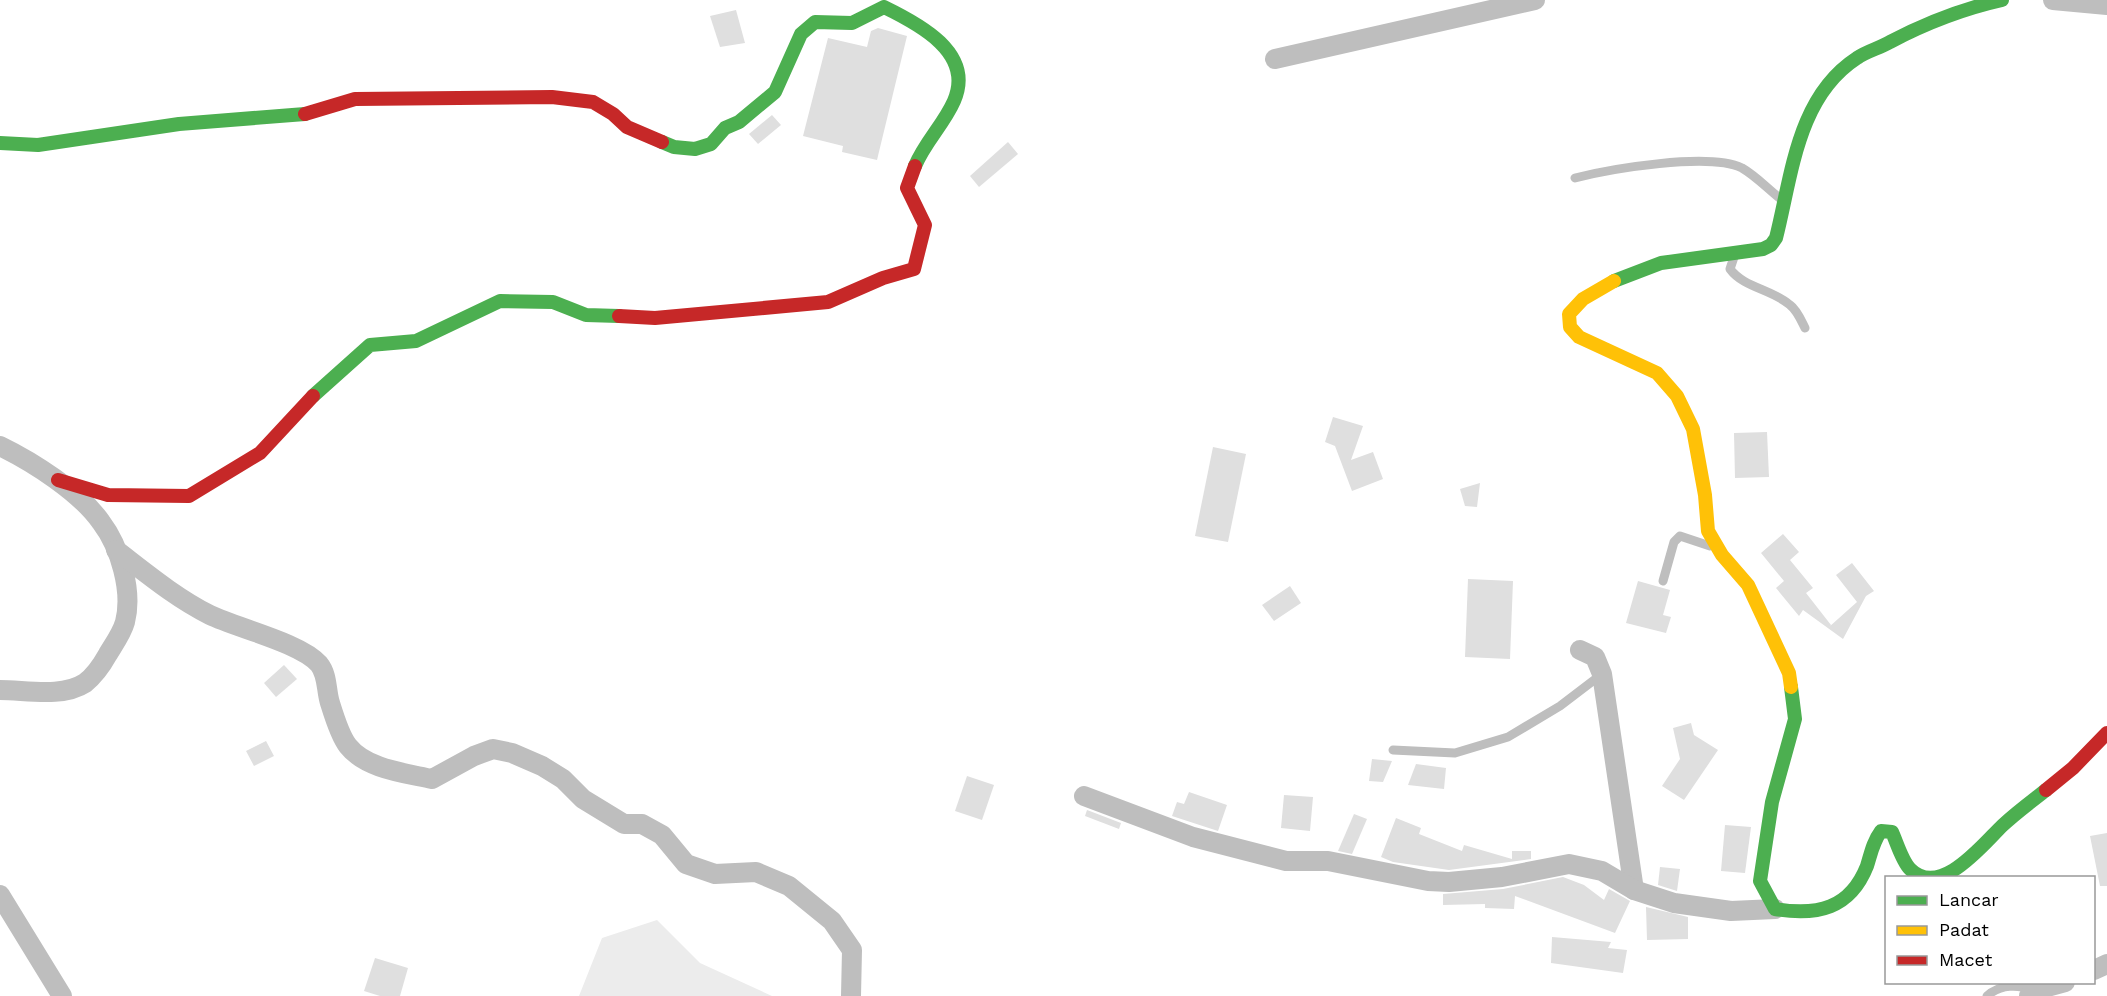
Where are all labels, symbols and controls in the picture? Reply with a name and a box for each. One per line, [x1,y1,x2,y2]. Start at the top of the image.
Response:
legend [1885,876,2095,984]
text: Lancar [1939,889,1999,910]
text: Padat [1939,919,1989,940]
text: Macet [1939,949,1993,970]

